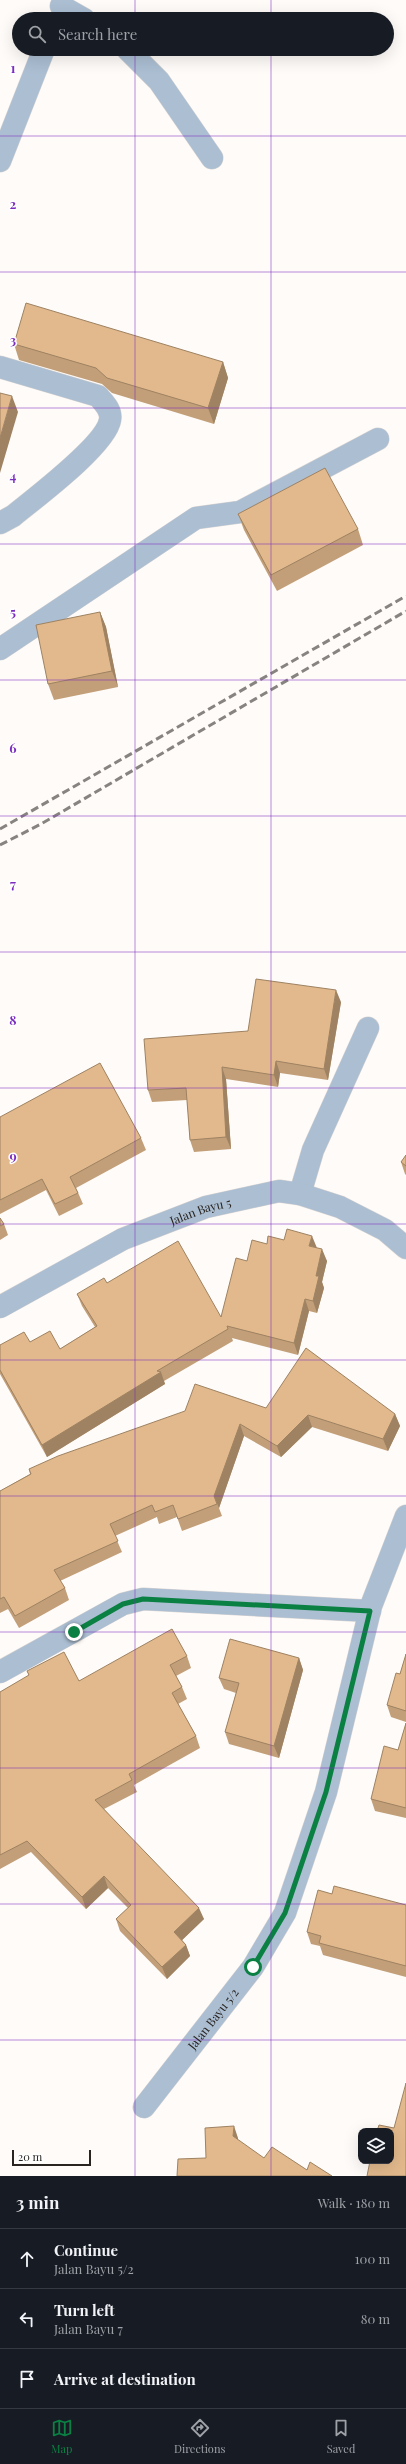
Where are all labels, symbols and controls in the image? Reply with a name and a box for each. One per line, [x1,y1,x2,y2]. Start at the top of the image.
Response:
search box [12,12,394,56]
icon: search [26,23,48,45]
text: Search here [58,24,137,44]
text: 1 [11,59,16,76]
text: 2 [10,195,17,212]
text: 3 [10,331,16,348]
text: 4 [10,467,17,484]
text: 5 [10,603,16,620]
text: 6 [9,739,17,756]
text: 7 [10,875,16,892]
text: 8 [9,1011,17,1028]
text: 9 [9,1147,17,1164]
street label: Jalan Bayu 5 [166,1194,232,1229]
route end [65,1623,83,1641]
route start [244,1958,262,1976]
street label: Jalan Bayu 5/2 [183,1984,242,2053]
map controls [358,2128,394,2164]
button: layers [358,2128,394,2164]
scale bar [12,2148,91,2167]
text: 20 m [18,2149,42,2164]
text: 3 min [16,2191,59,2213]
text: Walk · 180 m [318,2194,390,2211]
text: Continue [54,2240,118,2260]
icon: ahead [16,2248,38,2270]
text: 100 m [355,2250,390,2267]
text: Jalan Bayu 5/2 [54,2260,134,2277]
text: Turn left [54,2300,115,2320]
icon: left [16,2308,38,2330]
text: 80 m [361,2310,390,2327]
text: Jalan Bayu 7 [54,2320,123,2337]
icon: arrive [16,2368,38,2390]
text: Arrive at destination [54,2369,196,2389]
tab: Map [51,2417,73,2456]
tab: Directions [174,2417,225,2456]
tab: Saved [327,2417,355,2456]

